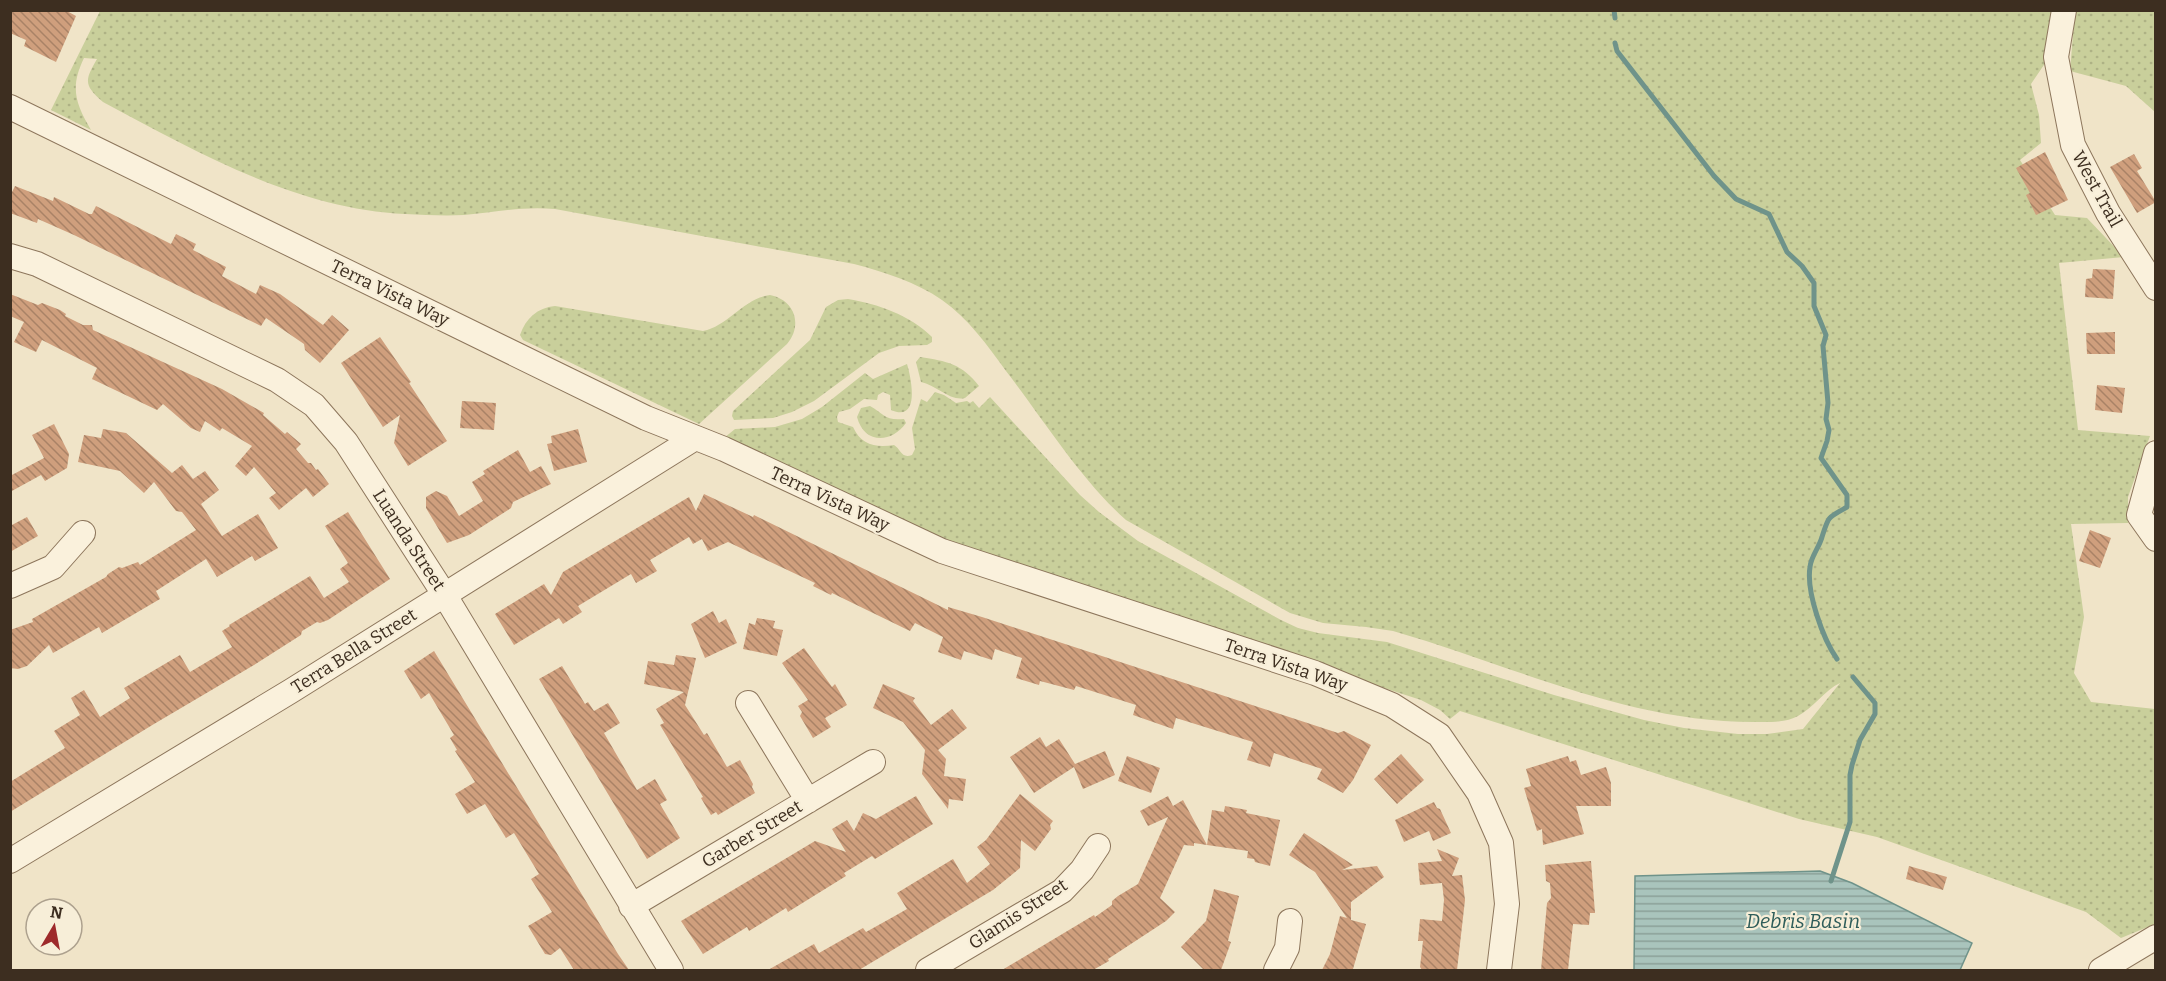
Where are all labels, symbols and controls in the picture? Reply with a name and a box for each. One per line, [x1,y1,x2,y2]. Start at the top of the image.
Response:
street label: West Trail [2067,147,2127,231]
street label: Terra Vista Way [327,255,453,331]
street label: Terra Vista Way [767,462,894,536]
street label: Luanda Street [368,485,450,595]
street label: Terra Bella Street [287,603,421,698]
street label: Terra Vista Way [1221,634,1351,697]
street label: Garber Street [698,795,807,873]
street label: Glamis Street [964,874,1072,954]
north arrow [24,897,84,957]
text: N [49,902,64,923]
water label: Debris Basin [1746,909,1860,933]

